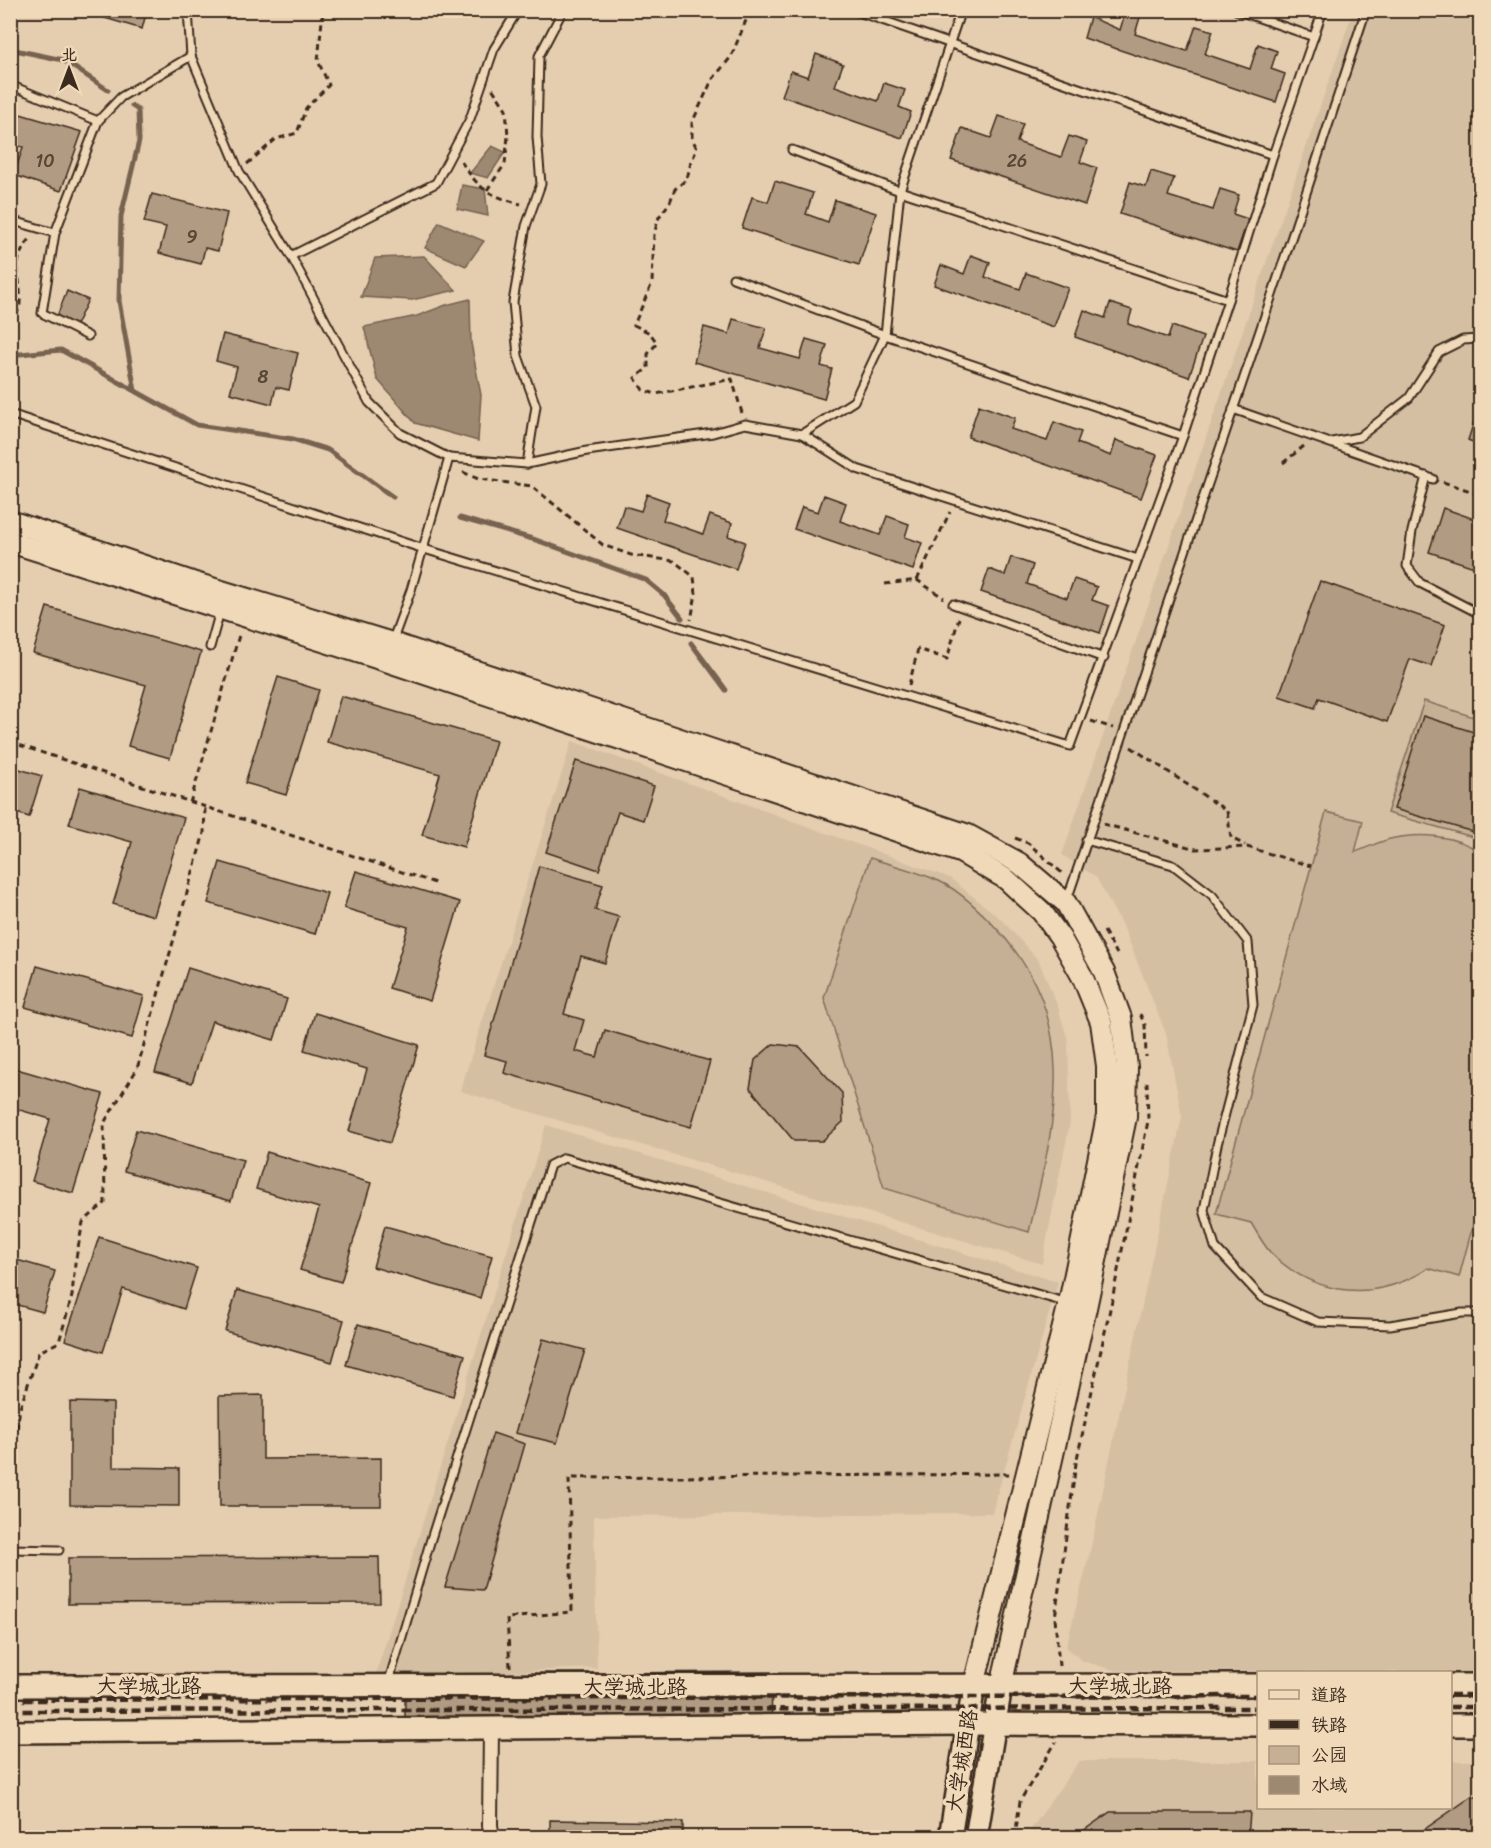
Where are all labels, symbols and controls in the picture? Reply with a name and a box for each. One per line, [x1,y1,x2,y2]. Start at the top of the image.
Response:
north arrow [39,39,99,99]
text: 北 [61,40,77,69]
house number: 10 [35,145,55,177]
house number: 26 [1007,145,1027,177]
house number: 9 [186,221,198,253]
house number: 8 [258,361,269,393]
street label: 大学城北路 [97,1667,202,1705]
street label: 大学城北路 [1068,1667,1173,1705]
street label: 大学城北路 [583,1668,688,1706]
legend [1257,1671,1452,1809]
text: 道路 [1311,1679,1347,1711]
street label: 大学城西路 [935,1706,989,1816]
text: 铁路 [1311,1709,1347,1741]
text: 公园 [1311,1739,1347,1771]
text: 水域 [1311,1769,1347,1801]

